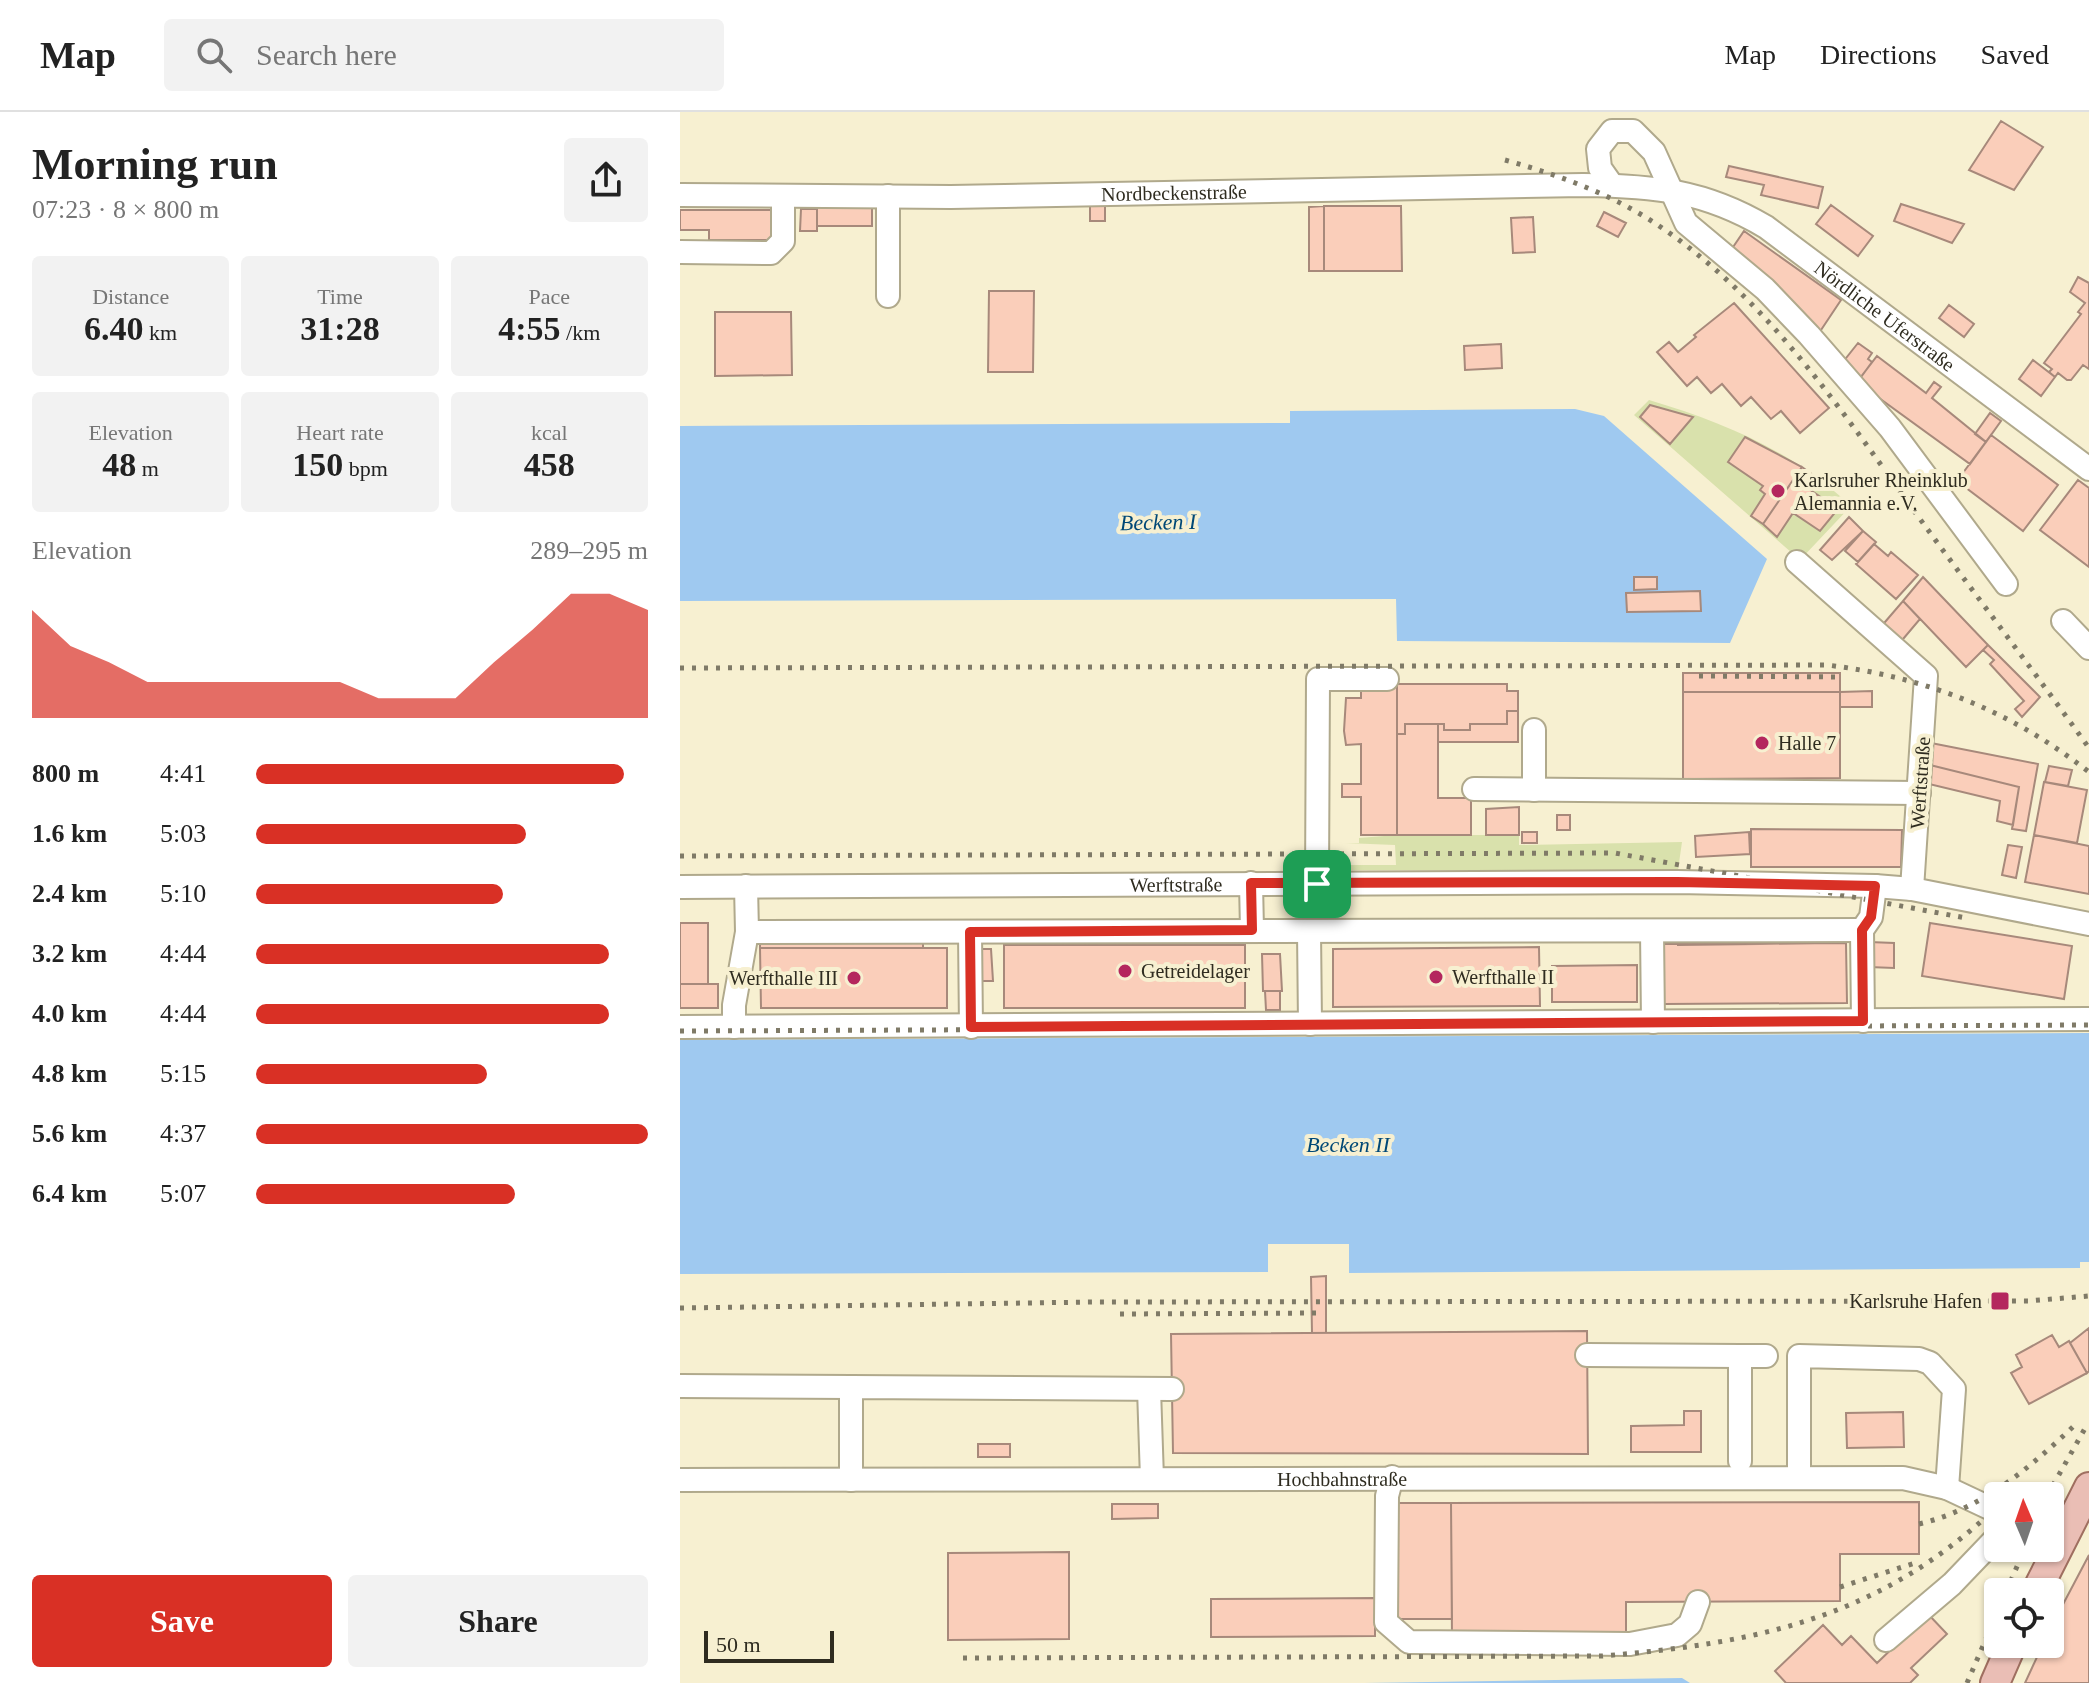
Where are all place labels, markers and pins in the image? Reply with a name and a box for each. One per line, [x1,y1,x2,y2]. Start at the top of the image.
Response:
place label: Karlsruher Rheinklub Alemannia e.V. [1794,469,1968,514]
marker: Karlsruher Rheinklub Alemannia e.V. [1769,482,1787,500]
place label: Halle 7 [1778,732,1836,754]
marker: Halle 7 [1753,734,1771,752]
pin [1283,850,1351,918]
place label: Getreidelager [1141,960,1250,983]
marker: Getreidelager [1116,962,1134,980]
place label: Werfthalle II [1452,966,1554,988]
place label: Werfthalle III [729,967,838,989]
marker: Werfthalle II [1427,968,1445,986]
marker: Werfthalle III [845,969,863,987]
place label: Karlsruhe Hafen [1849,1290,1982,1312]
marker: Karlsruhe Hafen [1989,1290,2011,1312]

